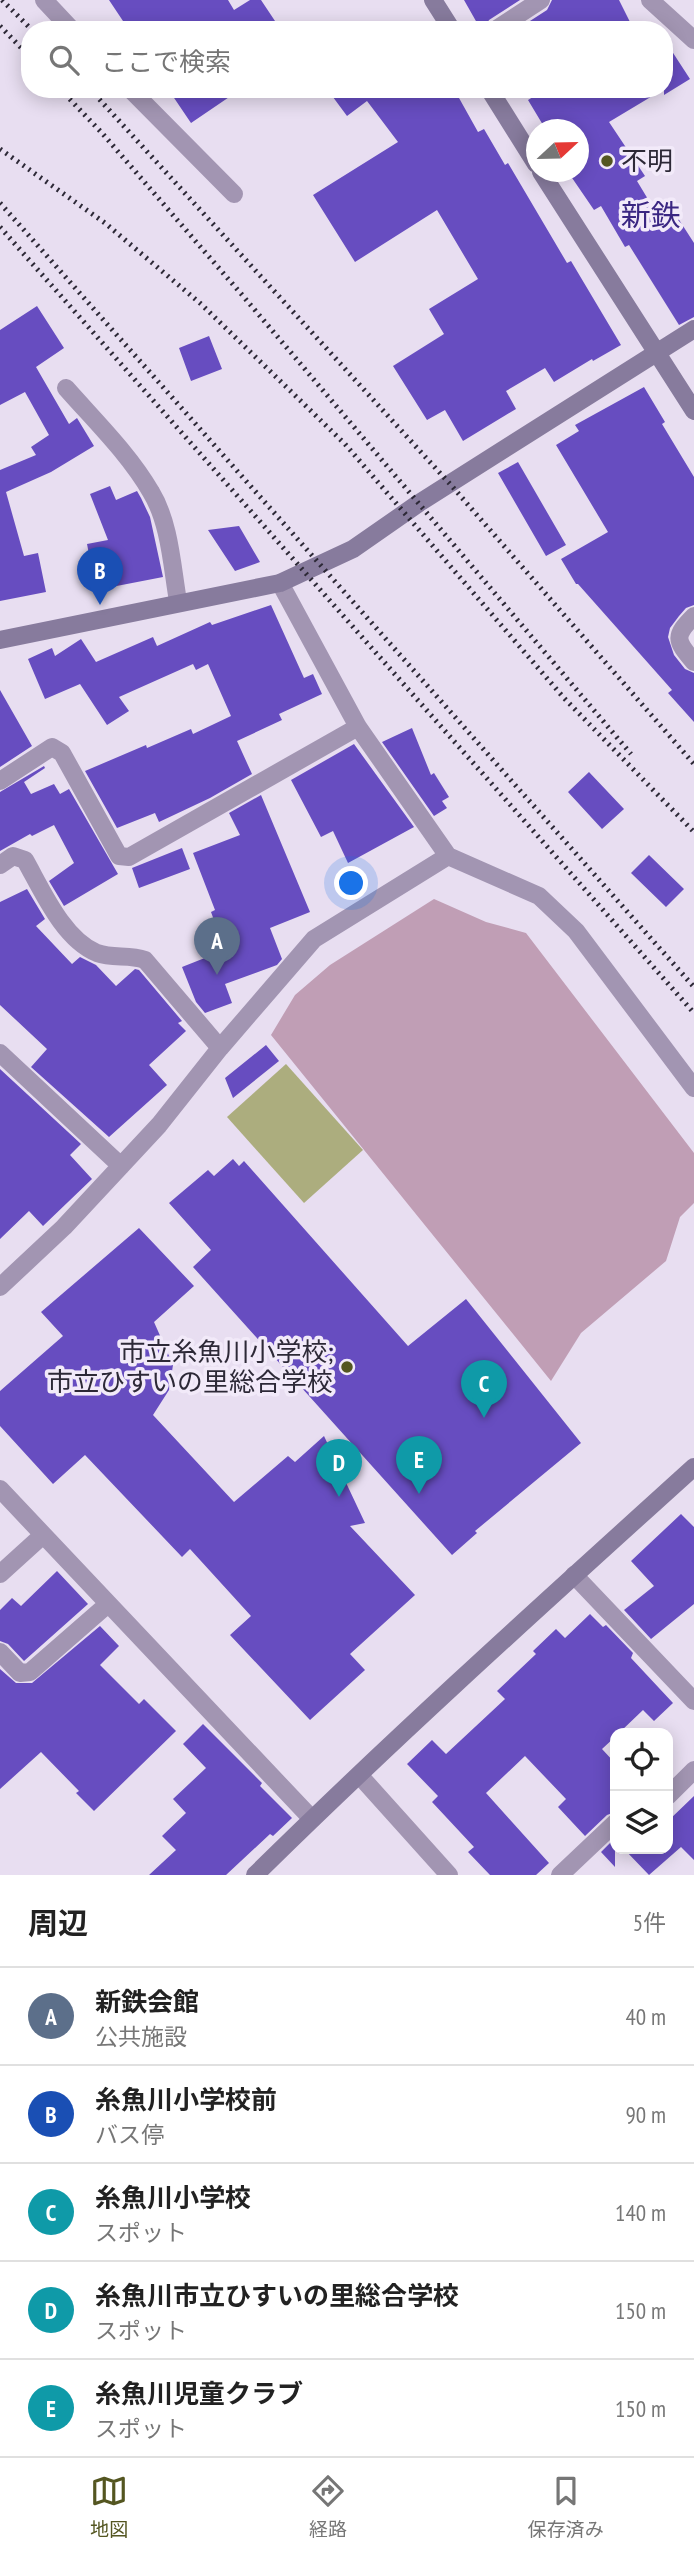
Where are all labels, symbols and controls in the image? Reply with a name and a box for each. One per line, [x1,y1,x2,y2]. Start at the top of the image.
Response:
search box [21,21,673,98]
icon: search [45,41,83,79]
text: ここで検索 [101,45,231,78]
north arrow [526,119,589,182]
place label: 不明 [621,144,673,177]
marker: 不明 [599,153,615,169]
district label: 新鉄 [621,195,681,234]
pin: B [77,547,123,605]
your location [334,866,368,900]
pin: A [194,917,240,975]
place label: 市立糸魚川小学校; 市立ひすいの里総合学校 [47,1335,333,1398]
marker: 市立糸魚川小学校; 市立ひすいの里総合学校 [339,1359,355,1375]
pin: C [461,1360,507,1418]
pin: E [396,1436,442,1494]
pin: D [316,1439,362,1497]
map controls [610,1728,673,1854]
button: locate [610,1728,673,1791]
button: layers [610,1791,673,1854]
text: 周辺 [28,1903,88,1942]
text: 5件 [633,1908,666,1937]
text: 新鉄会館 [95,1985,199,2018]
text: A [45,2002,57,2031]
text: 40 m [625,2002,666,2031]
text: 公共施設 [95,2022,187,2051]
text: 糸魚川小学校前 [95,2083,277,2116]
text: B [45,2100,57,2129]
text: 90 m [625,2100,666,2129]
text: バス停 [95,2120,164,2149]
text: 糸魚川小学校 [95,2181,251,2214]
text: C [46,2198,56,2227]
text: 140 m [615,2198,666,2227]
text: スポット [95,2218,187,2247]
text: 糸魚川市立ひすいの里総合学校 [95,2279,459,2312]
text: D [45,2296,57,2325]
text: 150 m [615,2296,666,2325]
text: スポット [95,2316,187,2345]
text: 糸魚川児童クラブ [95,2377,303,2410]
text: E [46,2394,56,2423]
text: 150 m [615,2394,666,2423]
text: スポット [95,2414,187,2443]
tab: 地図 [90,2472,128,2541]
tab: 経路 [309,2472,347,2541]
tab: 保存済み [528,2472,604,2541]

